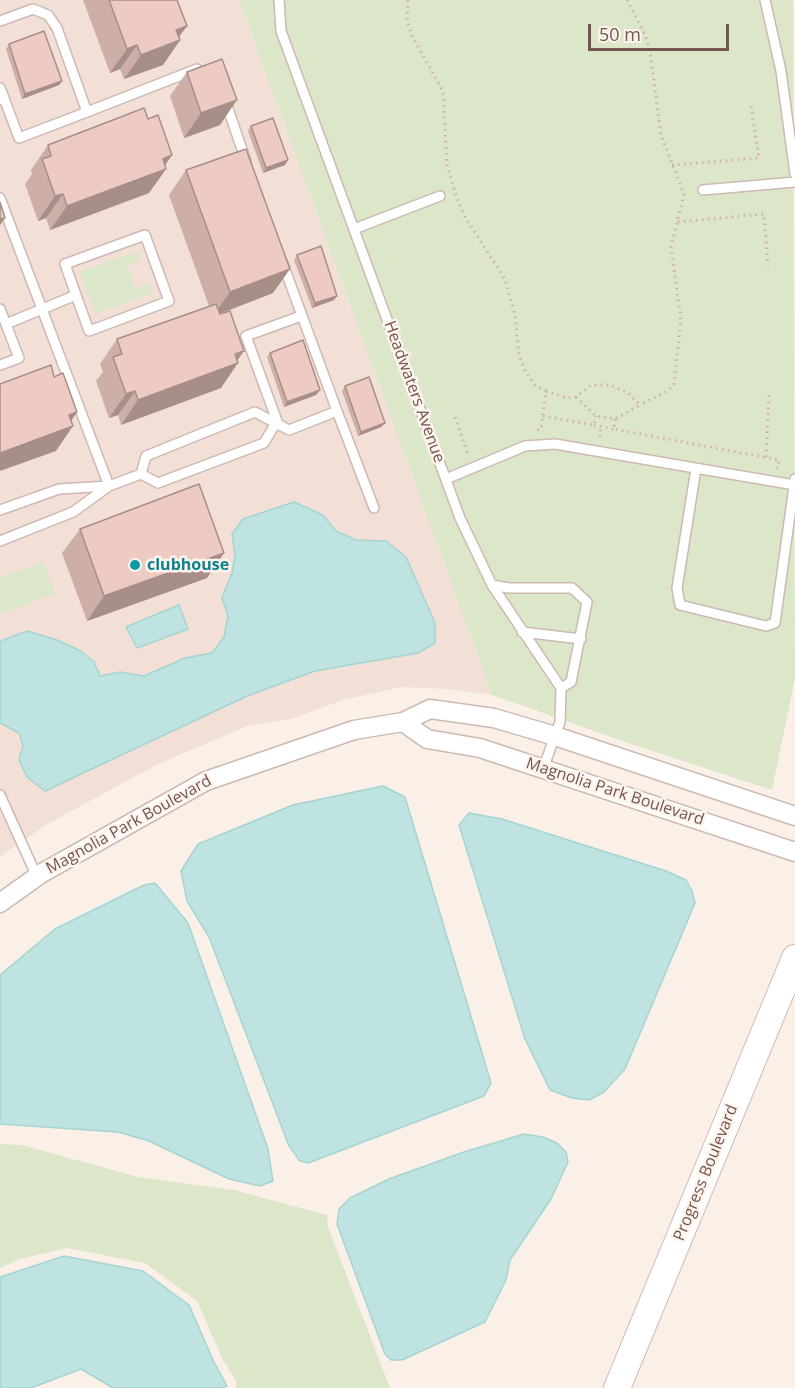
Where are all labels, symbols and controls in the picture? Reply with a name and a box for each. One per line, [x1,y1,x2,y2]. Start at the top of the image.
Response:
scale bar [591,12,732,50]
text: 50 m [599,22,641,46]
street label: Headwaters Avenue [379,318,449,466]
place label: clubhouse [147,555,229,575]
marker: clubhouse [128,558,142,572]
street label: Magnolia Park Boulevard [524,754,706,830]
street label: Magnolia Park Boulevard [43,771,215,879]
street label: Progress Boulevard [670,1102,742,1244]

